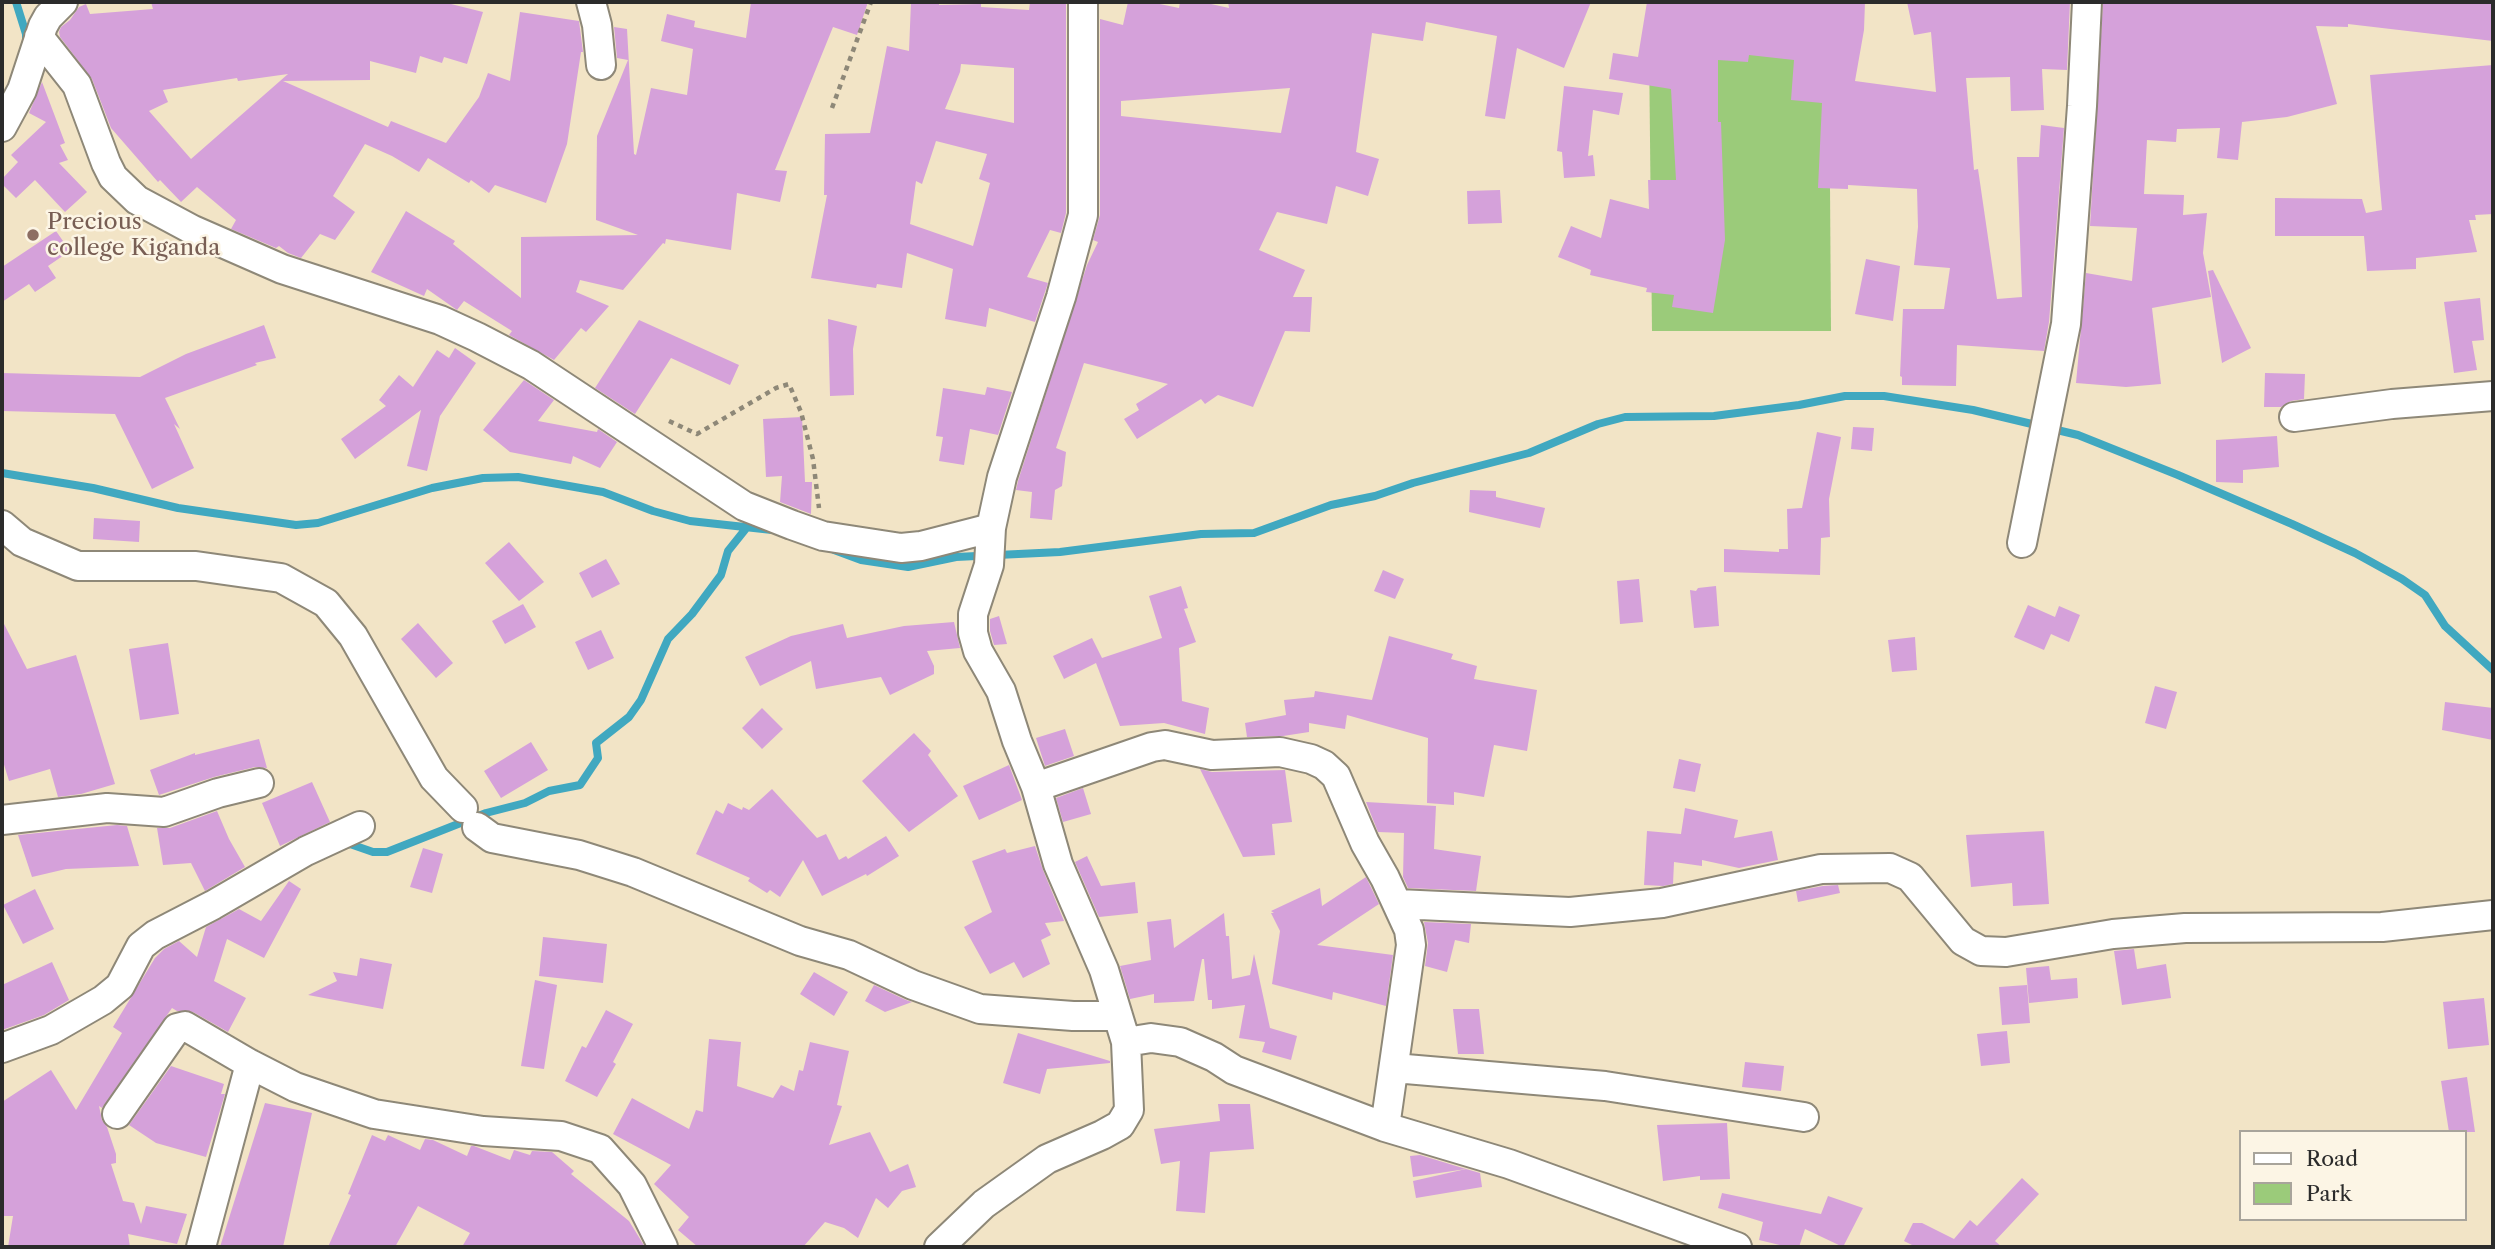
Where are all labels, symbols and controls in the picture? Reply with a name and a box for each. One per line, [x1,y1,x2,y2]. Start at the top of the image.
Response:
place label: Precious college Kiganda [47,208,220,262]
marker: Precious college Kiganda [25,227,41,243]
legend [2240,1130,2467,1221]
text: Road [2306,1146,2358,1171]
text: Park [2306,1181,2352,1206]

